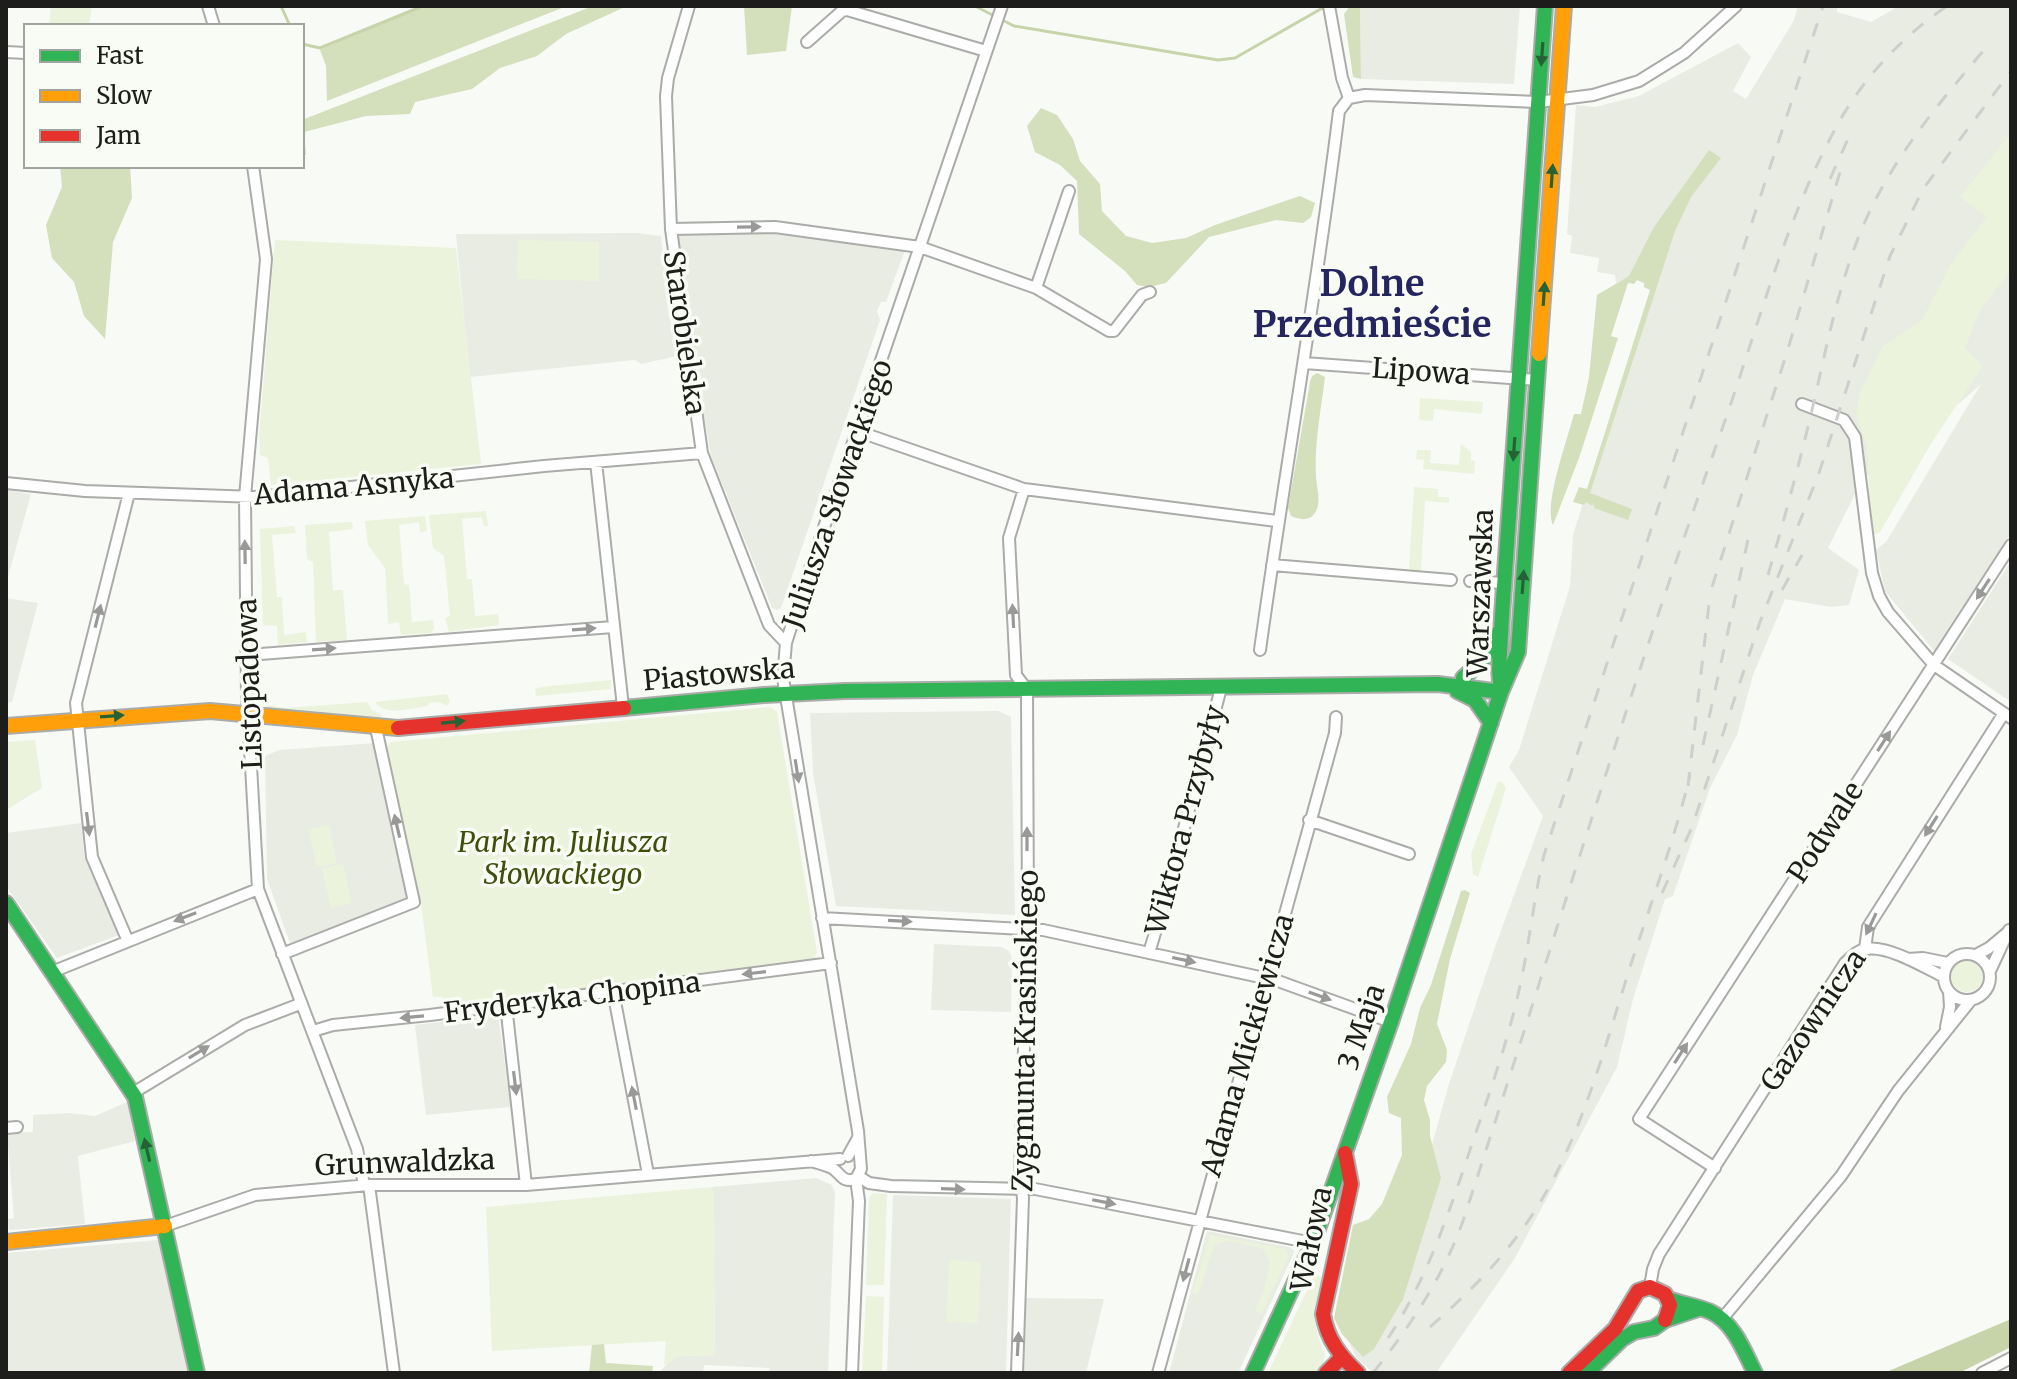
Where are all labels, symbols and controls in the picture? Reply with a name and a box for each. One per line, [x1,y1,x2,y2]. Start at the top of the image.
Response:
legend [24,24,304,168]
text: Fast [96,40,144,71]
one-way arrow [1535,42,1548,67]
text: Slow [96,80,152,111]
text: Jam [95,120,141,151]
one-way arrow [1546,163,1559,188]
one-way arrow [737,221,762,233]
street label: Starobielska [656,248,714,418]
district label: Dolne Przedmieście [1253,261,1491,347]
one-way arrow [1538,281,1551,306]
street label: Lipowa [1371,350,1471,392]
street label: Juliusza Słowackiego [774,355,900,634]
one-way arrow [1507,437,1520,462]
street label: Adama Asnyka [251,459,456,513]
street label: Warszawska [1459,508,1501,679]
one-way arrow [239,539,252,564]
one-way arrow [1517,569,1530,594]
one-way arrow [1976,578,1990,600]
street label: Listopadowa [228,598,270,770]
one-way arrow [93,603,105,628]
one-way arrow [1006,603,1019,628]
one-way arrow [572,622,597,635]
one-way arrow [312,642,337,655]
street label: Piastowska [642,649,796,699]
street label: Wiktora Przybyły [1137,701,1233,940]
one-way arrow [100,710,125,723]
one-way arrow [441,716,466,729]
one-way arrow [1877,731,1892,752]
one-way arrow [792,759,804,784]
street label: Podwale [1779,775,1871,889]
one-way arrow [82,812,95,837]
one-way arrow [390,814,403,839]
one-way arrow [1924,815,1939,836]
park label: Park im. Juliusza Słowackiego [458,824,668,892]
one-way arrow [1021,826,1033,851]
street label: Zygmunta Krasińskiego [1004,870,1046,1192]
street label: Adama Mickiewicza [1192,910,1302,1181]
one-way arrow [173,911,197,924]
one-way arrow [1865,913,1878,936]
one-way arrow [888,915,913,928]
street label: Gazownicza [1752,942,1874,1098]
one-way arrow [1171,954,1196,967]
street label: Fryderyka Chopina [442,963,702,1031]
one-way arrow [741,967,766,980]
street label: 3 Maja [1330,979,1392,1075]
one-way arrow [1308,991,1332,1003]
one-way arrow [399,1010,424,1023]
one-way arrow [1674,1042,1688,1064]
one-way arrow [188,1045,210,1059]
one-way arrow [508,1070,521,1095]
one-way arrow [627,1085,639,1110]
one-way arrow [140,1138,153,1163]
street label: Grunwaldzka [314,1141,496,1183]
one-way arrow [941,1182,966,1195]
street label: Wałowa [1282,1183,1340,1296]
one-way arrow [1092,1197,1117,1209]
one-way arrow [1179,1258,1192,1282]
one-way arrow [1012,1331,1025,1356]

